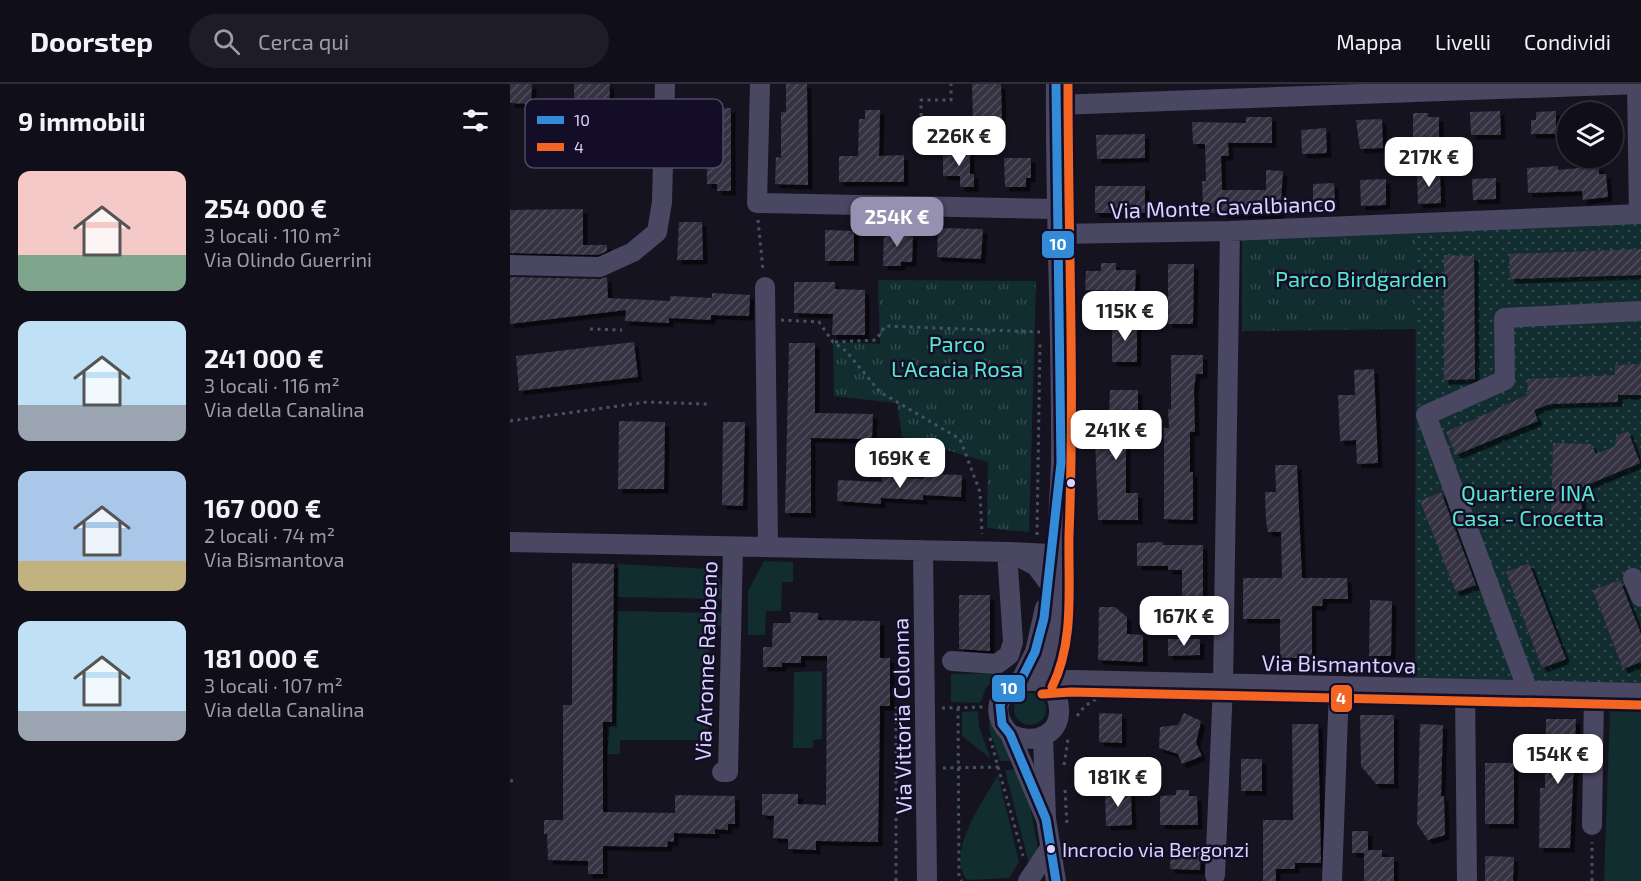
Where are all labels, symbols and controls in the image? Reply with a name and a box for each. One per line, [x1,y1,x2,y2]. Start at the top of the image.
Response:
search box [189,14,609,68]
text: Doorstep [30,24,153,58]
icon: search [210,25,243,58]
text: Cerca qui [258,28,349,54]
text: Mappa [1336,29,1402,54]
text: Livelli [1435,29,1491,54]
text: Condividi [1524,29,1611,54]
legend [525,99,723,168]
map controls [1557,102,1623,168]
button: layers [1557,102,1623,168]
icon: filters [459,104,492,137]
text: 9 immobili [18,105,146,136]
text: 10 [574,110,590,129]
pin: 226K € [910,116,1008,167]
text: 226K € [927,123,991,147]
text: 4 [574,137,584,156]
pin: 217K € [1380,137,1478,188]
text: 217K € [1399,144,1459,168]
street label: Via Monte Cavalbianco [1109,189,1337,223]
text: 254 000 € [204,192,327,223]
icon: home [66,195,138,267]
pin: 254K € [848,197,946,248]
text: 254K € [864,204,930,228]
text: 3 locali · 110 m² [204,223,340,247]
line badge: 10 [1041,230,1075,259]
text: 10 [1049,234,1067,253]
text: Via Olindo Guerrini [204,247,372,271]
park label: Parco Birdgarden [1275,265,1447,291]
pin: 115K € [1076,291,1174,342]
text: 115K € [1096,298,1154,322]
park label: Parco L'Acacia Rosa [891,330,1023,381]
text: 241 000 € [204,342,324,373]
icon: home [66,345,138,417]
text: 3 locali · 116 m² [204,373,340,397]
text: Via della Canalina [204,397,365,421]
pin: 241K € [1067,410,1165,461]
text: 241K € [1085,417,1147,441]
pin: 169K € [851,438,949,489]
text: 169K € [869,445,931,469]
unlabelled marker [1065,477,1077,489]
park label: Quartiere INA Casa - Crocetta [1452,479,1604,530]
text: 167 000 € [204,492,321,523]
icon: home [66,495,138,567]
text: 2 locali · 74 m² [204,523,335,547]
text: Via Bismantova [204,547,345,571]
street label: Via Aronne Rabbeno [689,561,721,761]
pin: 167K € [1135,596,1233,647]
text: 167K € [1154,603,1214,627]
street label: Via Vittoria Colonna [886,618,916,814]
text: 181 000 € [204,642,320,673]
icon: home [66,645,138,717]
street label: Via Bismantova [1261,649,1417,677]
text: 3 locali · 107 m² [204,673,343,697]
line badge: 10 [991,674,1026,703]
text: 10 [1000,678,1018,697]
line badge: 4 [1330,684,1353,713]
text: 4 [1336,688,1346,707]
text: Via della Canalina [204,697,365,721]
pin: 154K € [1509,734,1607,785]
text: 154K € [1527,741,1589,765]
pin: 181K € [1069,757,1167,808]
text: 181K € [1088,764,1148,788]
place label: Incrocio via Bergonzi [1062,837,1249,861]
marker: Incrocio via Bergonzi [1045,843,1057,855]

